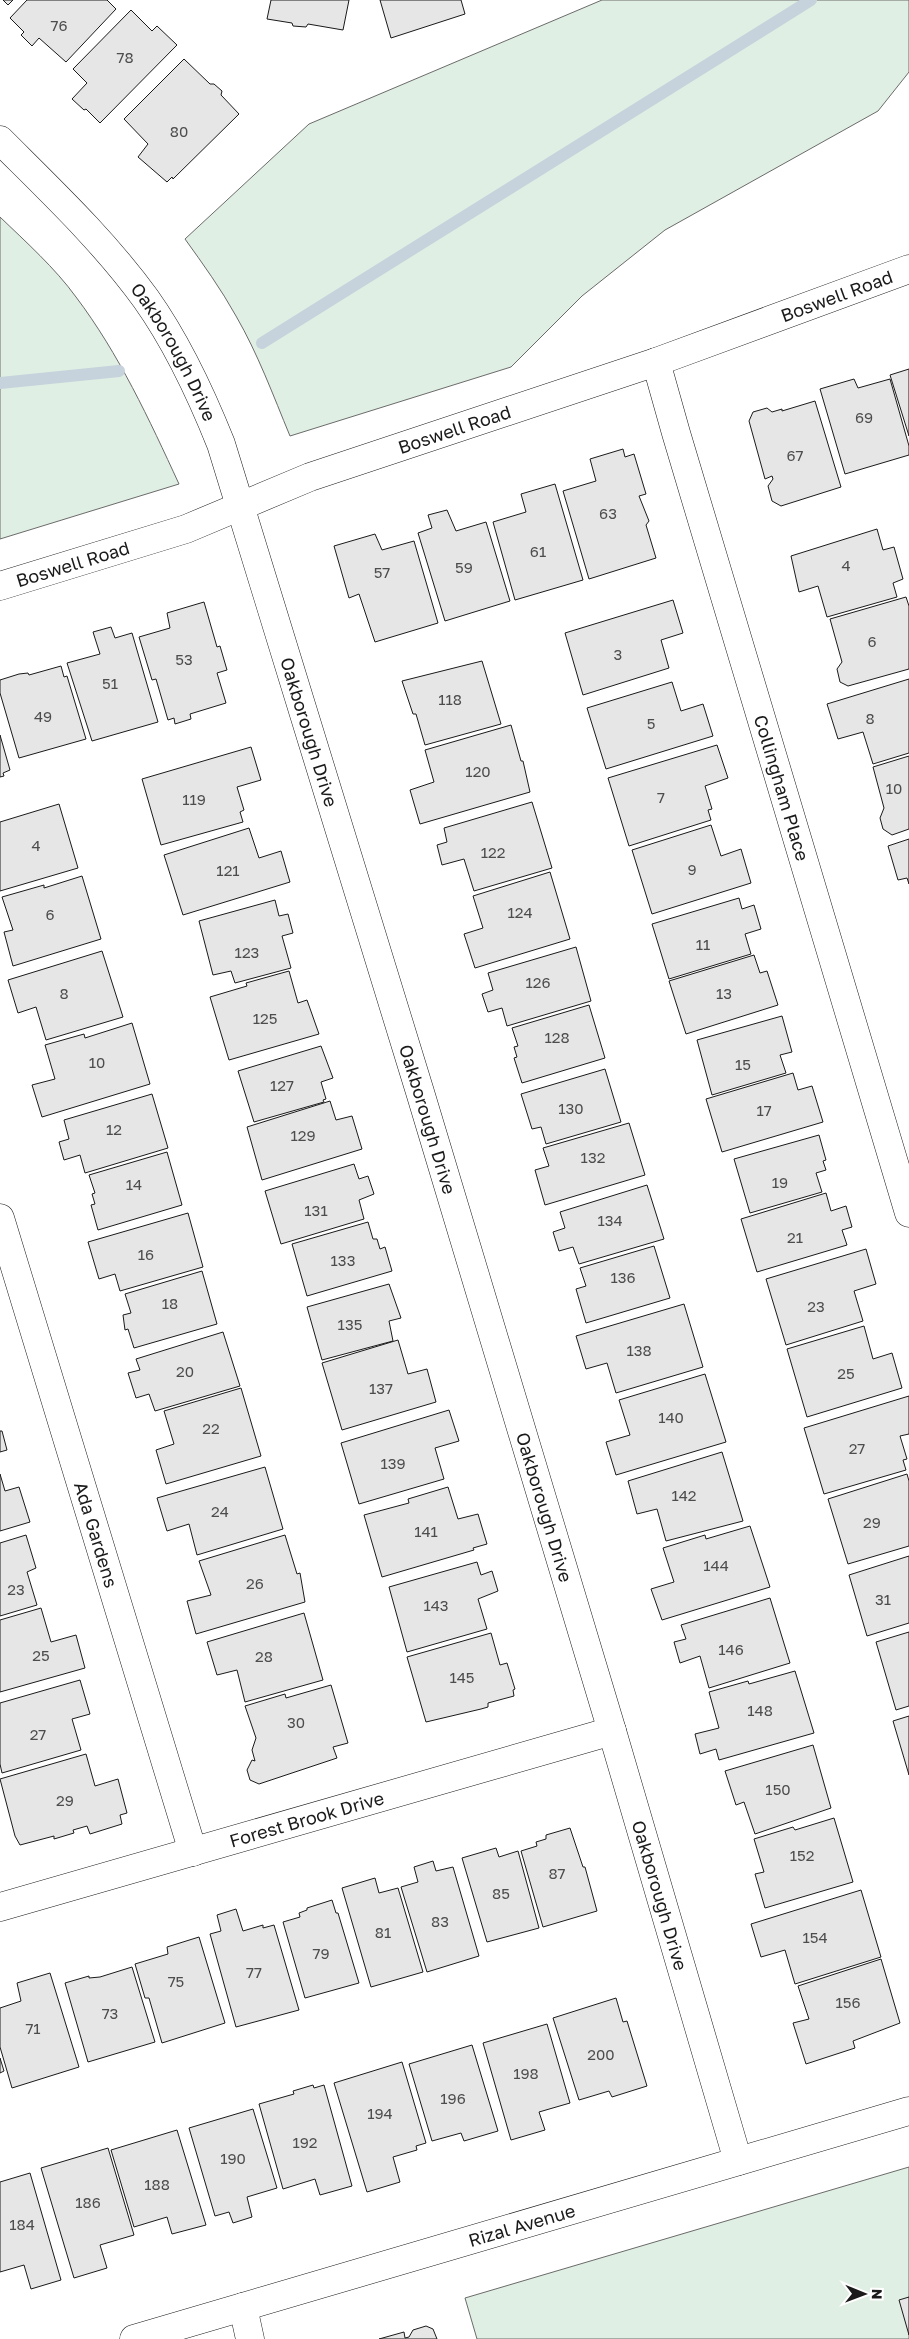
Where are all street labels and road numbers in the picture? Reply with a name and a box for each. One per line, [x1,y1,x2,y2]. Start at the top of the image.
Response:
street label: Boswell Road [778,265,895,326]
street label: Oakborough Drive [127,278,221,424]
street label: Boswell Road [395,400,513,458]
street label: Boswell Road [13,536,132,591]
street label: Oakborough Drive [276,654,343,810]
street label: Collingham Place [750,712,814,863]
street label: Oakborough Drive [395,1042,461,1197]
street label: Oakborough Drive [512,1429,578,1585]
street label: Ada Gardens [70,1479,123,1590]
street label: Forest Brook Drive [227,1786,386,1851]
street label: Oakborough Drive [628,1818,693,1973]
street label: Rizal Avenue [466,2199,578,2251]

